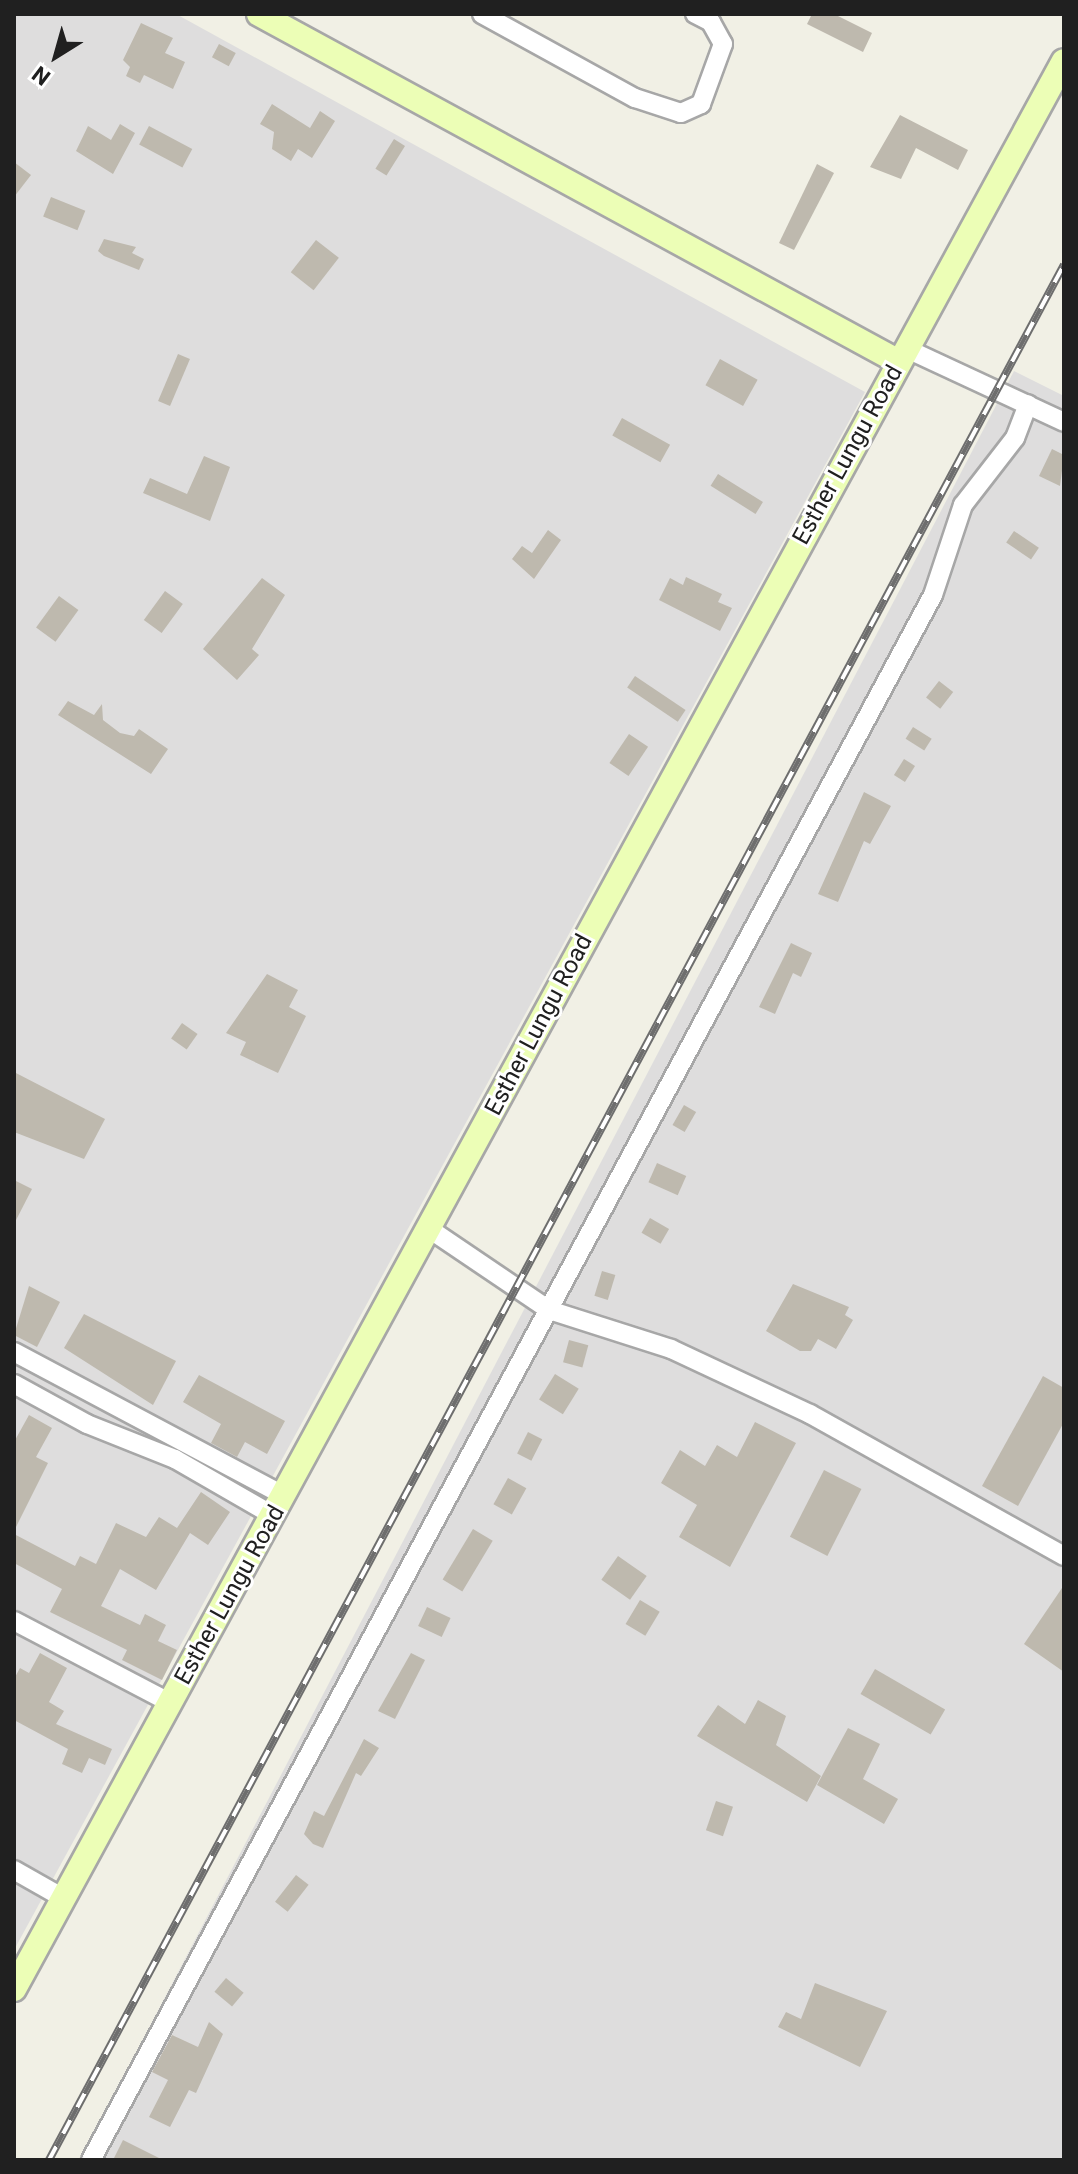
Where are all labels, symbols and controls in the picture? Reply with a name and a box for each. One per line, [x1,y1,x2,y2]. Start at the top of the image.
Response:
north arrow [16,16,96,96]
text: N [28,61,55,90]
street label: Esther Lungu Road [787,360,909,550]
street label: Esther Lungu Road [479,930,599,1120]
street label: Esther Lungu Road [169,1500,291,1690]

